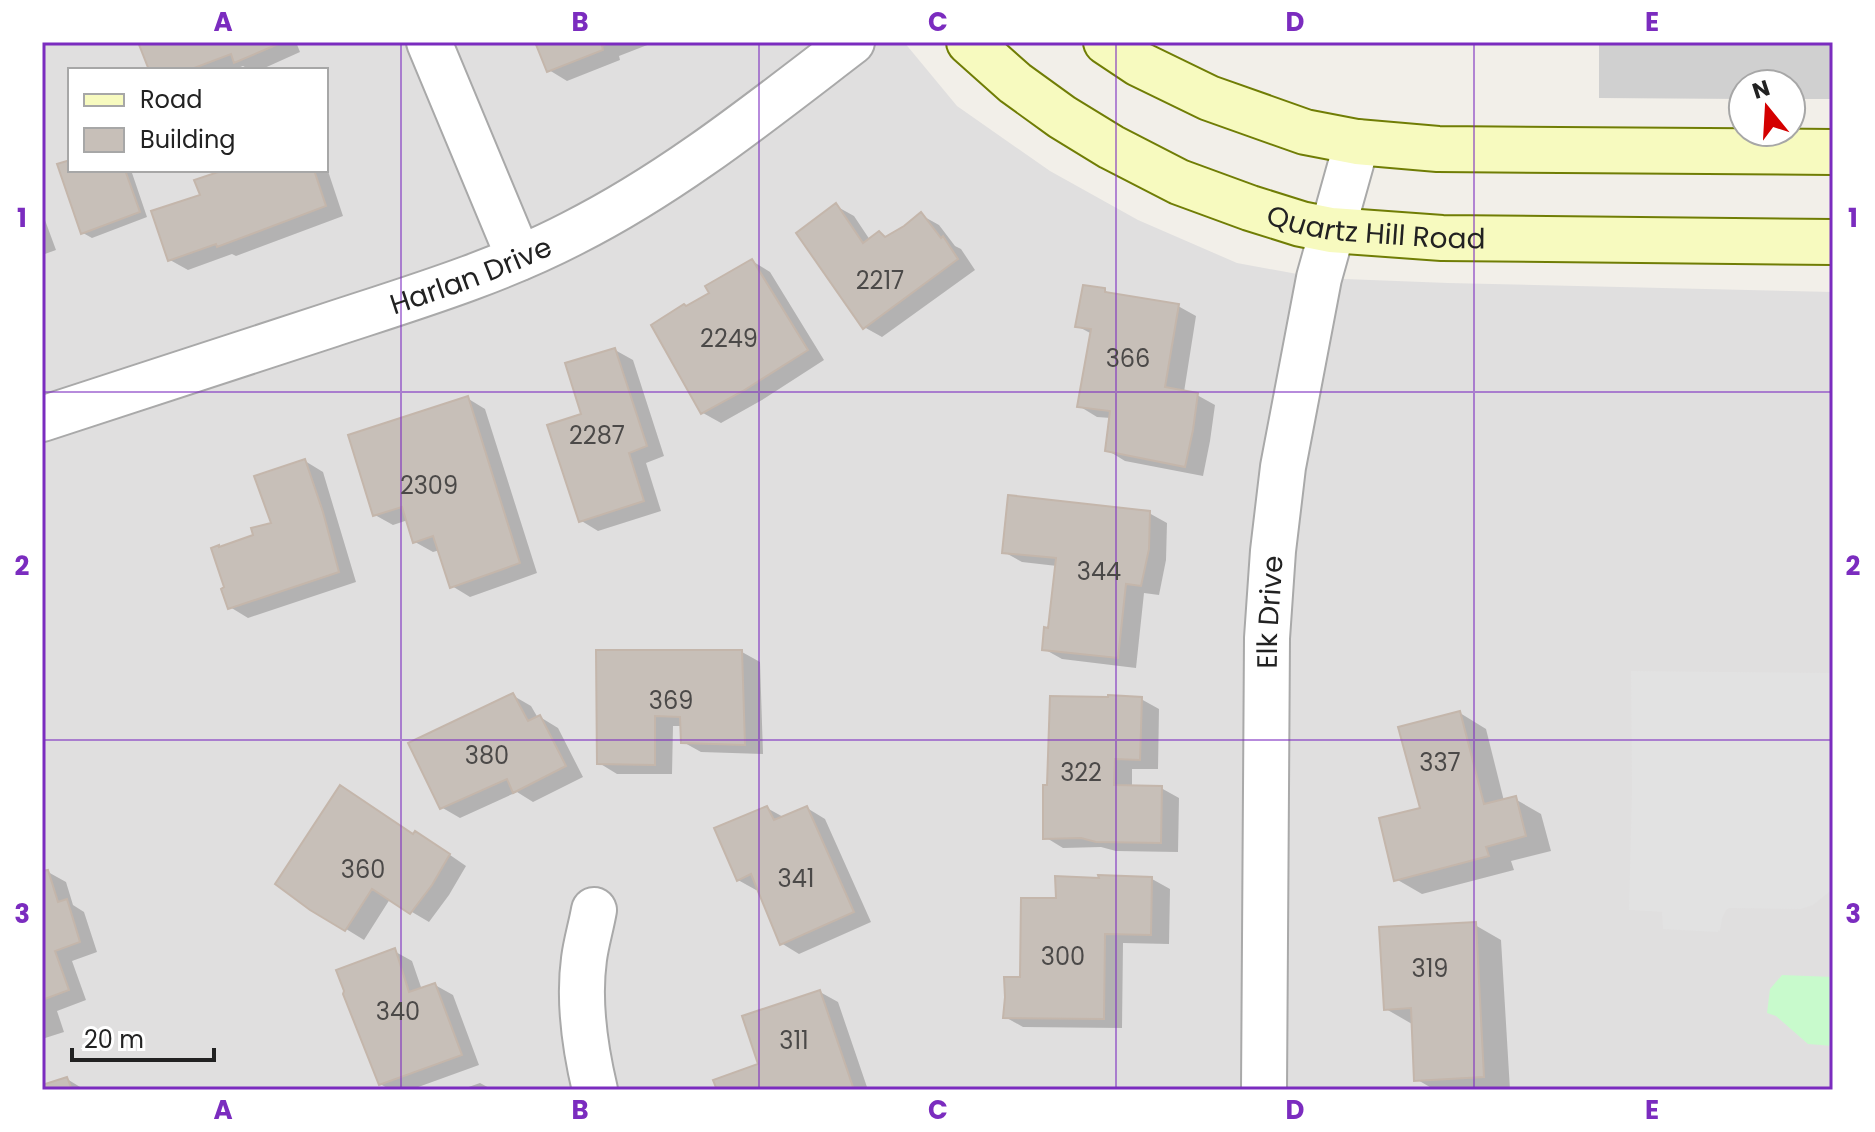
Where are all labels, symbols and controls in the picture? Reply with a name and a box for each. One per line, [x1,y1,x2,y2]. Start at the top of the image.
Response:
text: A [213,4,233,40]
text: B [571,4,589,40]
text: C [928,4,948,40]
text: D [1286,4,1305,40]
text: E [1645,4,1659,40]
legend [68,68,328,172]
north arrow [1727,68,1807,148]
text: N [1748,72,1774,107]
text: Road [140,83,202,116]
text: Building [140,123,236,156]
street label: Quartz Hill Road [1262,195,1486,258]
text: 1 [17,200,27,236]
text: 1 [1848,200,1858,236]
street label: Harlan Drive [385,227,558,324]
house number: 2217 [856,264,904,297]
house number: 2249 [700,322,758,355]
house number: 366 [1106,342,1150,375]
house number: 2287 [569,419,625,452]
house number: 2309 [400,469,458,502]
text: 2 [15,548,30,584]
text: 2 [1846,548,1861,584]
street label: Elk Drive [1247,554,1292,669]
house number: 344 [1077,555,1121,588]
house number: 369 [649,684,693,717]
house number: 380 [465,739,509,772]
house number: 337 [1419,746,1461,779]
house number: 322 [1060,756,1102,789]
house number: 360 [341,853,385,886]
house number: 341 [778,862,814,895]
text: 3 [14,896,30,932]
text: 3 [1845,896,1861,932]
house number: 300 [1041,940,1085,973]
house number: 319 [1412,952,1448,985]
house number: 340 [376,995,420,1028]
scale bar [72,1012,214,1062]
text: 20 m [84,1023,144,1056]
house number: 311 [779,1024,809,1057]
text: A [213,1092,233,1128]
text: B [571,1092,589,1128]
text: C [928,1092,948,1128]
text: D [1286,1092,1305,1128]
text: E [1645,1092,1659,1128]

